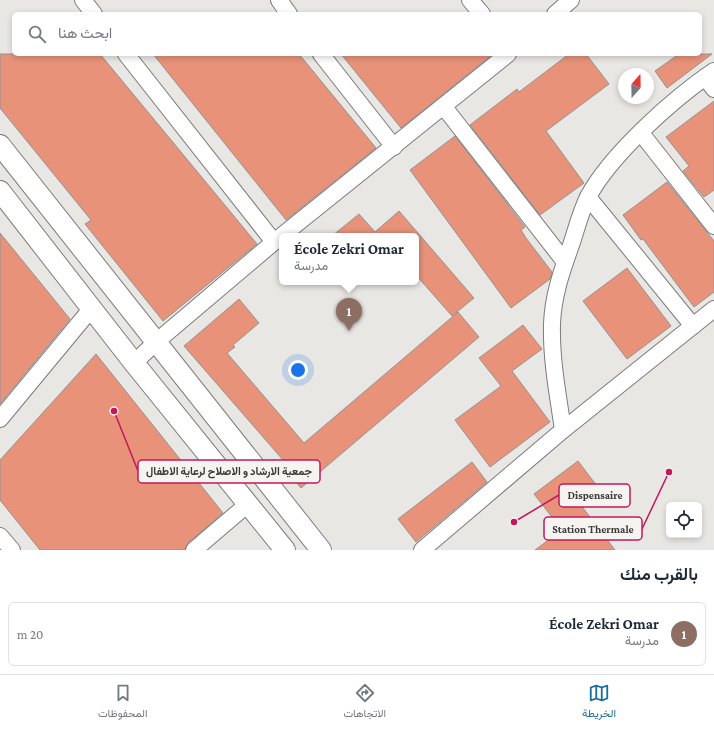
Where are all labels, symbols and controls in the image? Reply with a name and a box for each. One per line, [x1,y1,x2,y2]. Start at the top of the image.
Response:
search box [12,12,702,56]
icon: search [26,23,48,45]
text: ابحث هنا [58,25,112,41]
north arrow [618,68,654,104]
popup [279,233,419,285]
text: École Zekri Omar [294,241,404,257]
text: مدرسة [294,258,328,273]
pin: 1 [336,298,362,331]
your location [288,360,308,380]
callout: جمعية الارشاد و الاصلاح لرعاية الاطفال [138,460,320,483]
text: جمعية الارشاد و الاصلاح لرعاية الاطفال [146,465,312,479]
callout: Dispensaire [559,484,630,507]
text: Dispensaire [567,489,623,501]
map controls [666,502,702,538]
button: locate [666,502,702,538]
callout: Station Thermale [544,517,642,540]
text: Station Thermale [552,523,634,535]
text: بالقرب منك [620,565,698,584]
text: École Zekri Omar [549,616,659,632]
text: 20 m [17,627,43,642]
text: 1 [682,627,686,642]
text: مدرسة [625,633,659,648]
tab: المحفوظات [98,682,148,723]
tab: الاتجاهات [343,682,386,723]
tab: الخريطة [582,682,616,723]

